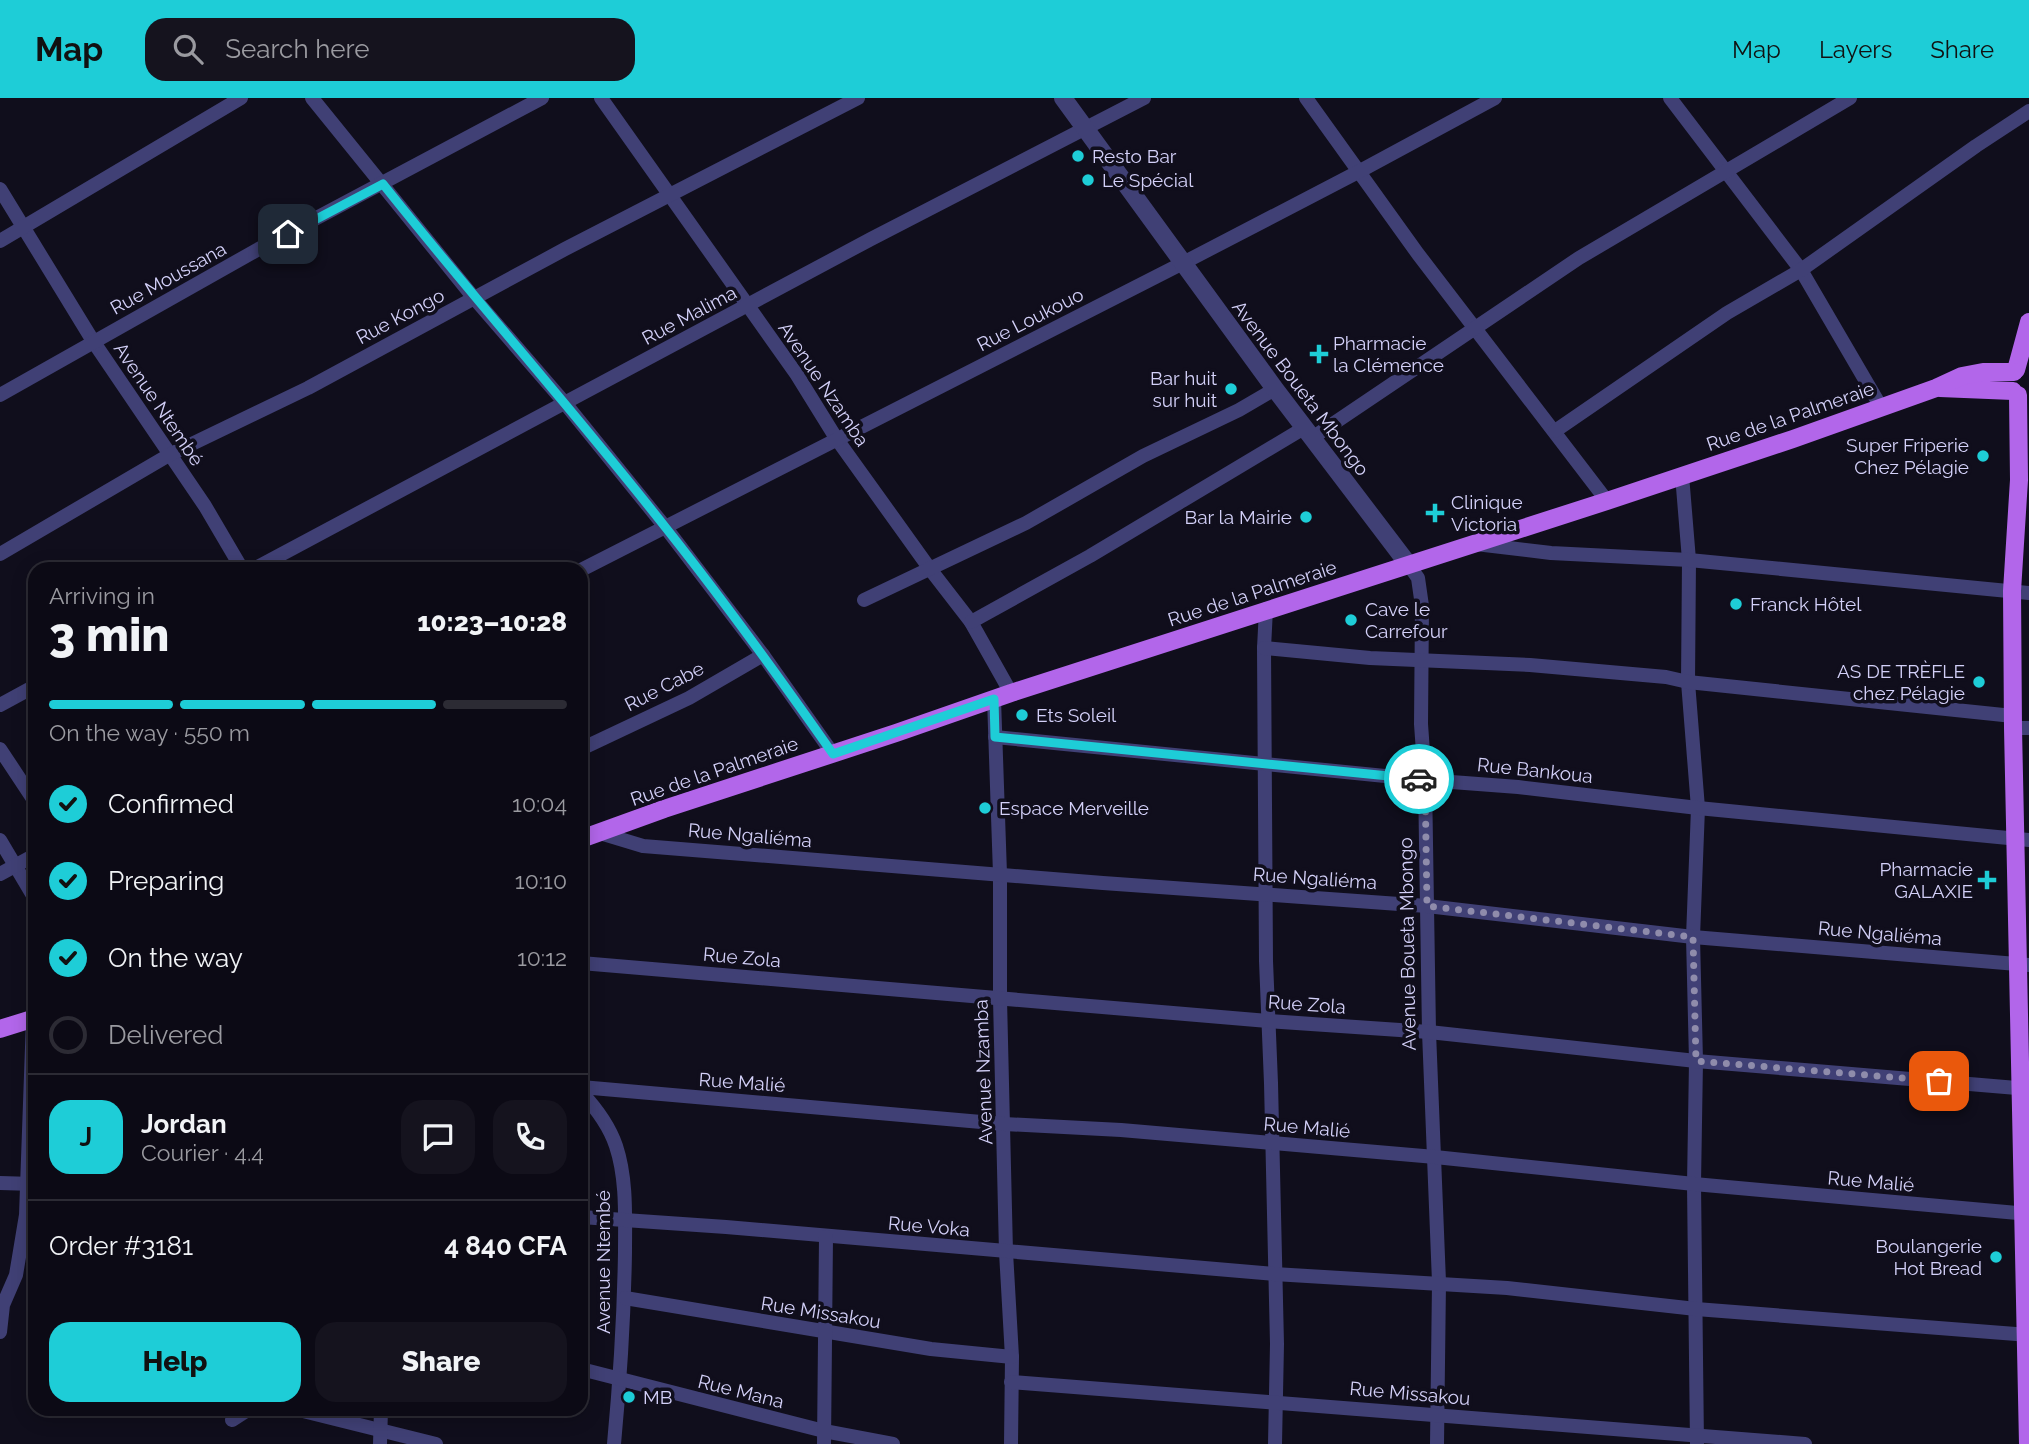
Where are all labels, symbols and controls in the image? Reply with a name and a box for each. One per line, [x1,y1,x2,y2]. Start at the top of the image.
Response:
search box [145,18,635,81]
text: Map [35,30,103,69]
icon: search [169,30,207,68]
text: Search here [225,34,370,64]
text: Map [1732,35,1781,64]
text: Layers [1819,35,1892,64]
text: Share [1930,35,1994,64]
place label: Resto Bar [1092,145,1177,167]
marker: Resto Bar [1070,148,1086,164]
place label: Le Spécial [1102,169,1194,191]
marker: Le Spécial [1080,172,1096,188]
pin [258,204,318,264]
icon: home [269,215,307,253]
street label: Rue Moussana [106,237,230,319]
street label: Rue Malima [638,281,740,349]
street label: Rue Loukouo [973,283,1087,355]
street label: Rue Kongo [352,284,448,348]
street label: Avenue Boueta Mbongo [1228,296,1374,480]
street label: Avenue Nzamba [774,318,874,450]
place label: Pharmacie la Clémence [1333,332,1444,376]
street label: Avenue Ntembé [110,338,208,470]
marker: Pharmacie la Clémence [1311,346,1327,362]
place label: Bar huit sur huit [1150,367,1218,411]
street label: Rue de la Palmeraie [1703,377,1877,455]
marker: Bar huit sur huit [1223,381,1239,397]
place label: Super Friperie Chez Pélagie [1846,434,1969,478]
marker: Super Friperie Chez Pélagie [1975,448,1991,464]
place label: Clinique Victoria [1451,491,1523,535]
marker: Clinique Victoria [1425,503,1445,523]
place label: Bar la Mairie [1185,506,1292,528]
marker: Bar la Mairie [1298,509,1314,525]
street label: Rue de la Palmeraie [1165,555,1339,631]
text: Arriving in [49,582,155,609]
place label: Franck Hôtel [1750,593,1862,615]
marker: Franck Hôtel [1728,596,1744,612]
place label: Cave le Carrefour [1365,598,1448,642]
text: 10:23–10:28 [417,607,567,637]
text: 3 min [49,608,169,662]
marker: Cave le Carrefour [1343,612,1359,628]
street label: Rue Cabe [621,657,707,715]
place label: AS DE TRÈFLE chez Pélagie [1837,660,1965,704]
marker: AS DE TRÈFLE chez Pélagie [1971,674,1987,690]
place label: Ets Soleil [1036,704,1117,726]
marker: Ets Soleil [1014,707,1030,723]
text: On the way · 550 m [49,719,250,746]
street label: Rue de la Palmeraie [627,732,801,810]
courier [1384,744,1454,814]
street label: Rue Bankoua [1476,753,1594,787]
icon: car [1400,760,1438,798]
icon: check [49,785,87,823]
text: Confirmed [108,789,234,819]
text: 10:04 [512,790,567,817]
place label: Espace Merveille [999,797,1149,819]
marker: Espace Merveille [977,800,993,816]
street label: Rue Ngaliéma [687,819,813,851]
street label: Avenue Boueta Mbongo [1394,837,1420,1051]
place label: Pharmacie GALAXIE [1880,858,1973,902]
icon: check [49,862,87,900]
street label: Rue Ngaliéma [1252,863,1378,893]
text: Preparing [108,866,224,896]
text: 10:10 [515,867,567,894]
marker: Pharmacie GALAXIE [1979,872,1995,888]
street label: Rue Ngaliéma [1817,917,1943,949]
icon: check [49,939,87,977]
text: On the way [108,943,243,973]
street label: Rue Zola [702,943,782,971]
text: 10:12 [517,944,567,971]
street label: Rue Zola [1267,990,1347,1018]
street label: Avenue Nzamba [969,999,997,1145]
text: Delivered [108,1020,223,1050]
pin [1909,1051,1969,1111]
icon: bag [1920,1062,1958,1100]
street label: Rue Malié [698,1068,786,1096]
button: chat [401,1100,475,1174]
button: phone [493,1100,567,1174]
text: Jordan [141,1109,227,1139]
street label: Rue Malié [1263,1112,1351,1142]
text: J [80,1122,92,1152]
text: Courier · 4.4 [141,1139,264,1166]
street label: Rue Malié [1827,1166,1915,1196]
street label: Avenue Ntembé [592,1190,614,1334]
street label: Rue Voka [887,1211,971,1241]
text: Order #3181 [49,1231,193,1261]
text: 4 840 CFA [444,1231,567,1261]
place label: Boulangerie Hot Bread [1875,1235,1982,1279]
marker: Boulangerie Hot Bread [1988,1249,2004,1265]
street label: Rue Missakou [759,1292,883,1332]
button: Help [49,1322,301,1402]
button: Share [315,1322,567,1402]
street label: Rue Mana [696,1370,786,1412]
street label: Rue Missakou [1349,1377,1471,1409]
place label: MB [643,1386,672,1408]
marker: MB [621,1389,637,1405]

